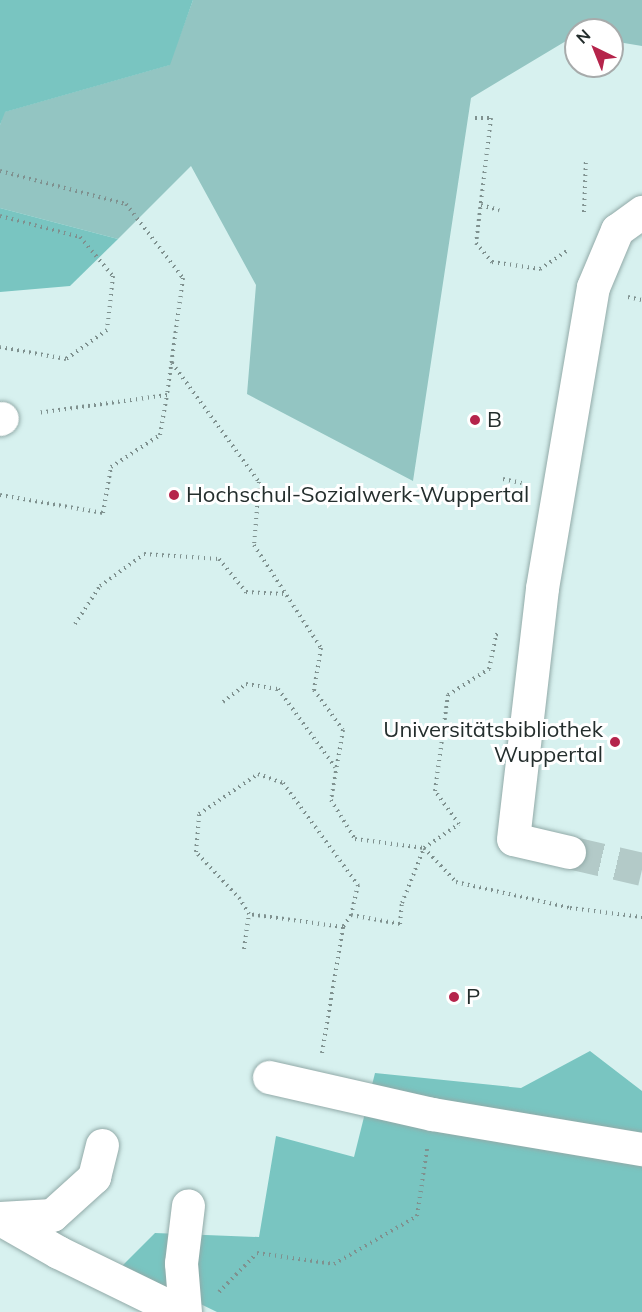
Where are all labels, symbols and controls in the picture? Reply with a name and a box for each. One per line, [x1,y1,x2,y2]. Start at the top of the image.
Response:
north arrow [564,18,624,78]
text: N [572,25,594,48]
place label: B [487,407,502,433]
marker: B [468,413,482,427]
place label: Hochschul-Sozialwerk-Wuppertal [186,482,529,508]
marker: Hochschul-Sozialwerk-Wuppertal [167,488,181,502]
place label: Universitätsbibliothek Wuppertal [383,716,603,768]
marker: Universitätsbibliothek Wuppertal [608,735,622,749]
place label: P [466,984,480,1010]
marker: P [447,990,461,1004]

